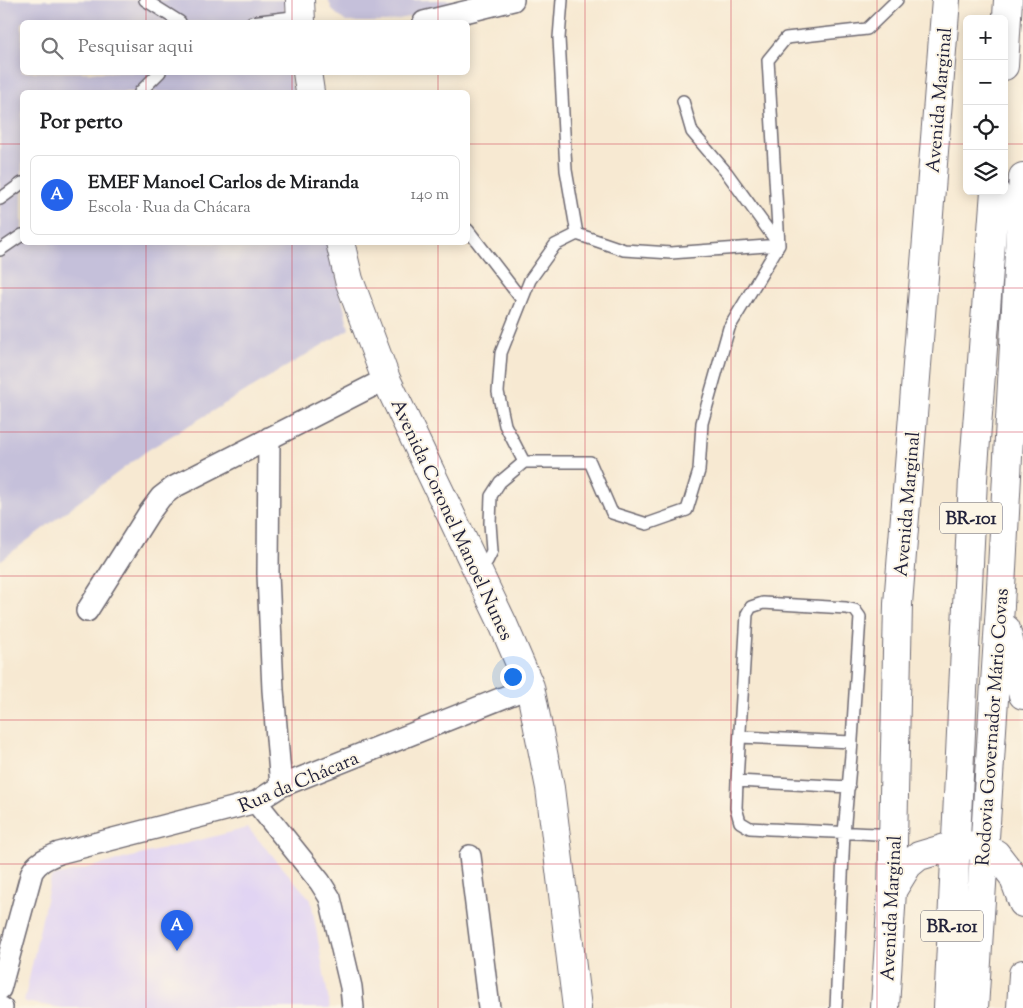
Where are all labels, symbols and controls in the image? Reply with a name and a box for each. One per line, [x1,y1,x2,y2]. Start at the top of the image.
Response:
map controls [963,15,1008,195]
button: + [963,15,1008,60]
search box [20,20,470,75]
street label: Avenida Marginal [921,26,960,174]
icon: search [38,34,66,62]
text: Pesquisar aqui [78,34,193,61]
button: − [963,60,1008,105]
button: locate [963,105,1008,150]
text: Por perto [40,108,123,138]
button: layers [963,150,1008,195]
text: EMEF Manoel Carlos de Miranda [88,170,359,197]
text: A [51,184,64,207]
text: 140 m [411,184,449,207]
text: Escola · Rua da Chácara [88,197,251,220]
street label: Avenida Coronel Manoel Nunes [383,395,519,645]
street label: Avenida Marginal [889,430,928,578]
road number: BR-101 [940,502,1002,534]
street label: Rodovia Governador Mário Covas [970,587,1017,867]
your location [500,664,526,690]
street label: Rua da Chácara [235,746,364,821]
street label: Avenida Marginal [875,835,910,982]
pin: A [161,910,193,951]
road number: BR-101 [921,910,983,941]

